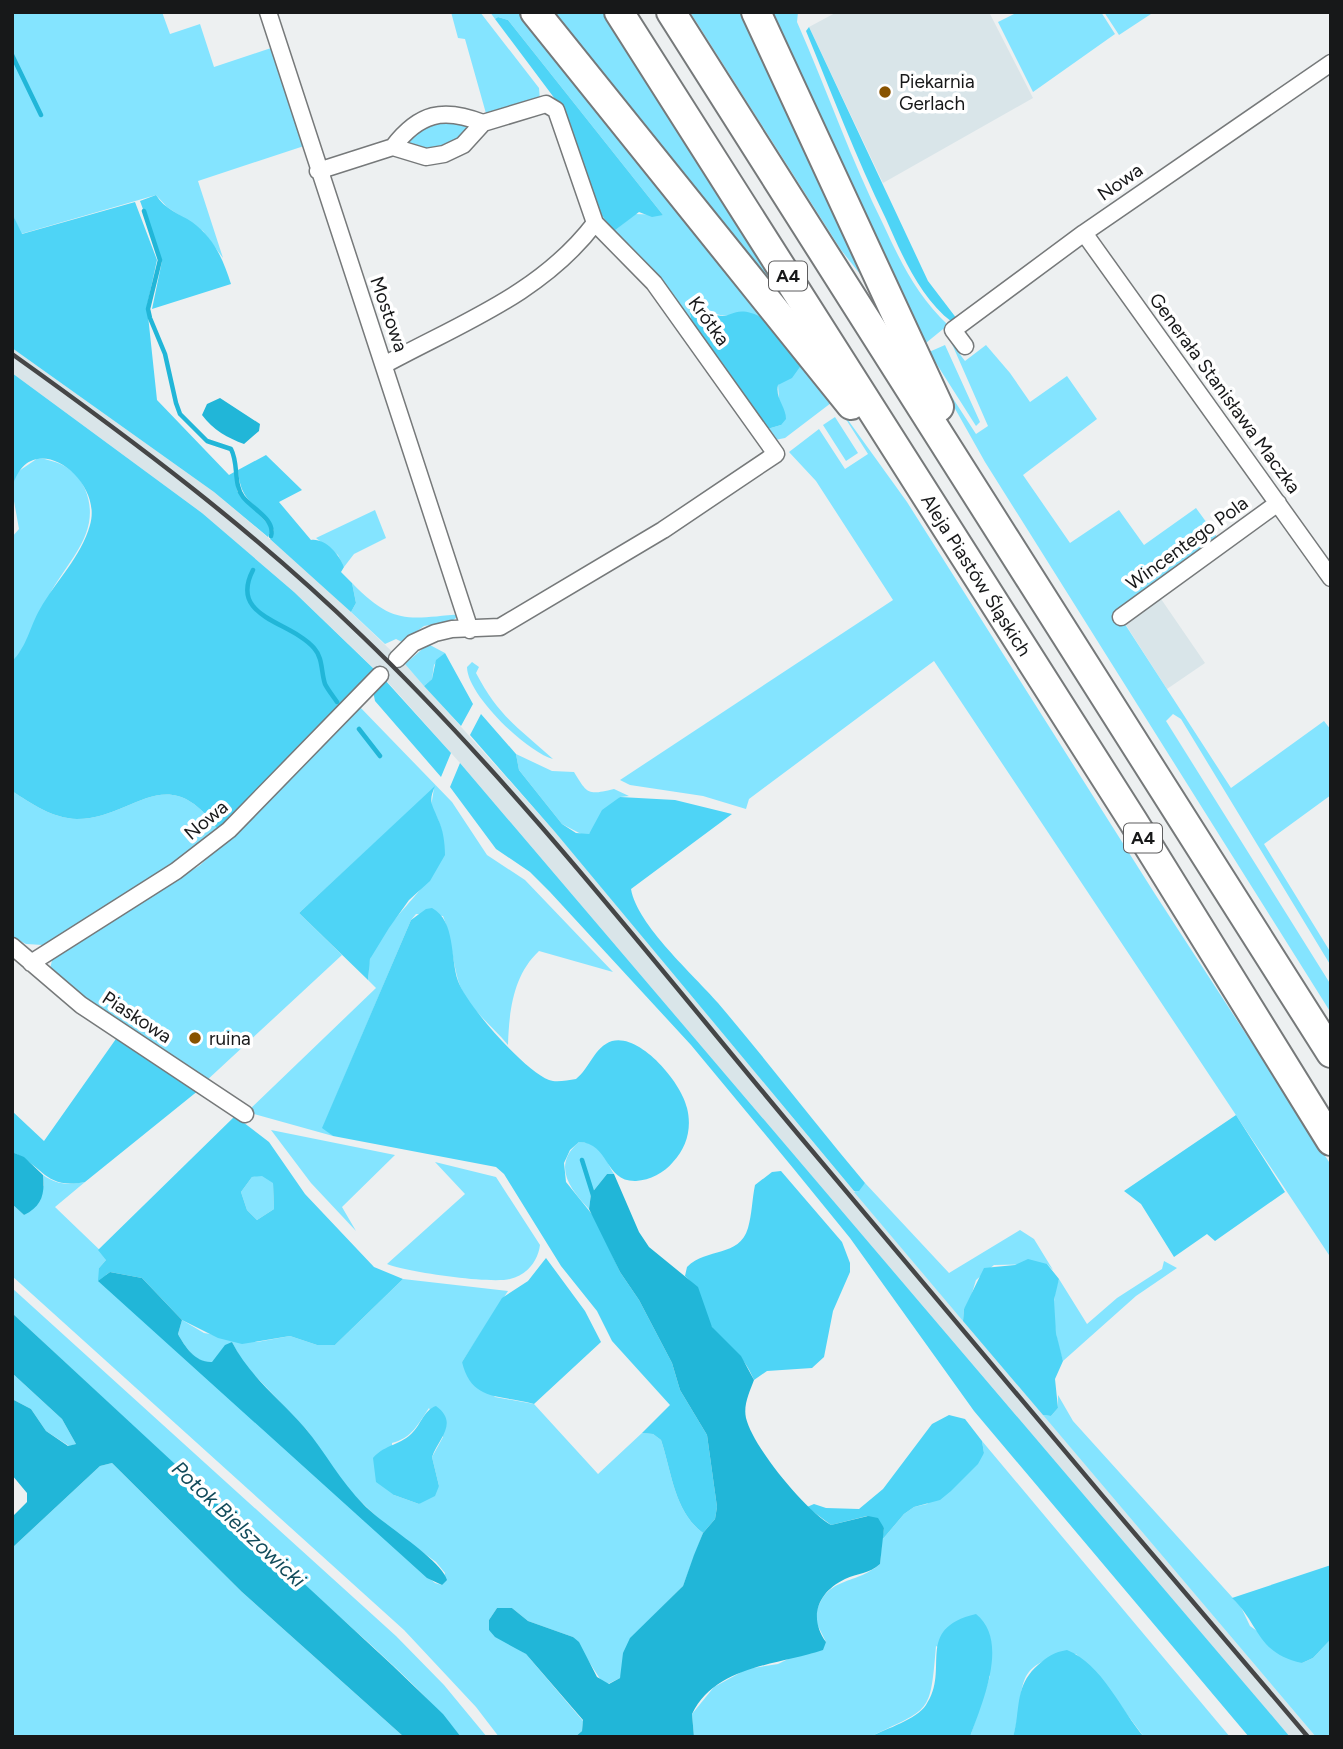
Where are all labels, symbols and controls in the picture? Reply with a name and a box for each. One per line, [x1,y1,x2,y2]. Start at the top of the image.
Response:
place label: Piekarnia Gerlach [899,70,975,115]
marker: Piekarnia Gerlach [877,84,893,100]
street label: Nowa [1093,158,1147,206]
road number: A4 [769,262,807,290]
street label: Mostowa [365,273,413,355]
street label: Generała Stanisława Maczka [1145,288,1305,498]
street label: Krótka [684,292,734,350]
street label: Aleja Piastów Śląskich [917,490,1037,660]
street label: Wincentego Pola [1122,491,1252,595]
street label: Nowa [180,795,232,845]
road number: A4 [1124,824,1162,852]
street label: Piaskowa [98,986,176,1048]
place label: ruina [209,1027,251,1050]
marker: ruina [187,1030,203,1046]
water label: Potok Bielszowicki [167,1456,311,1592]

